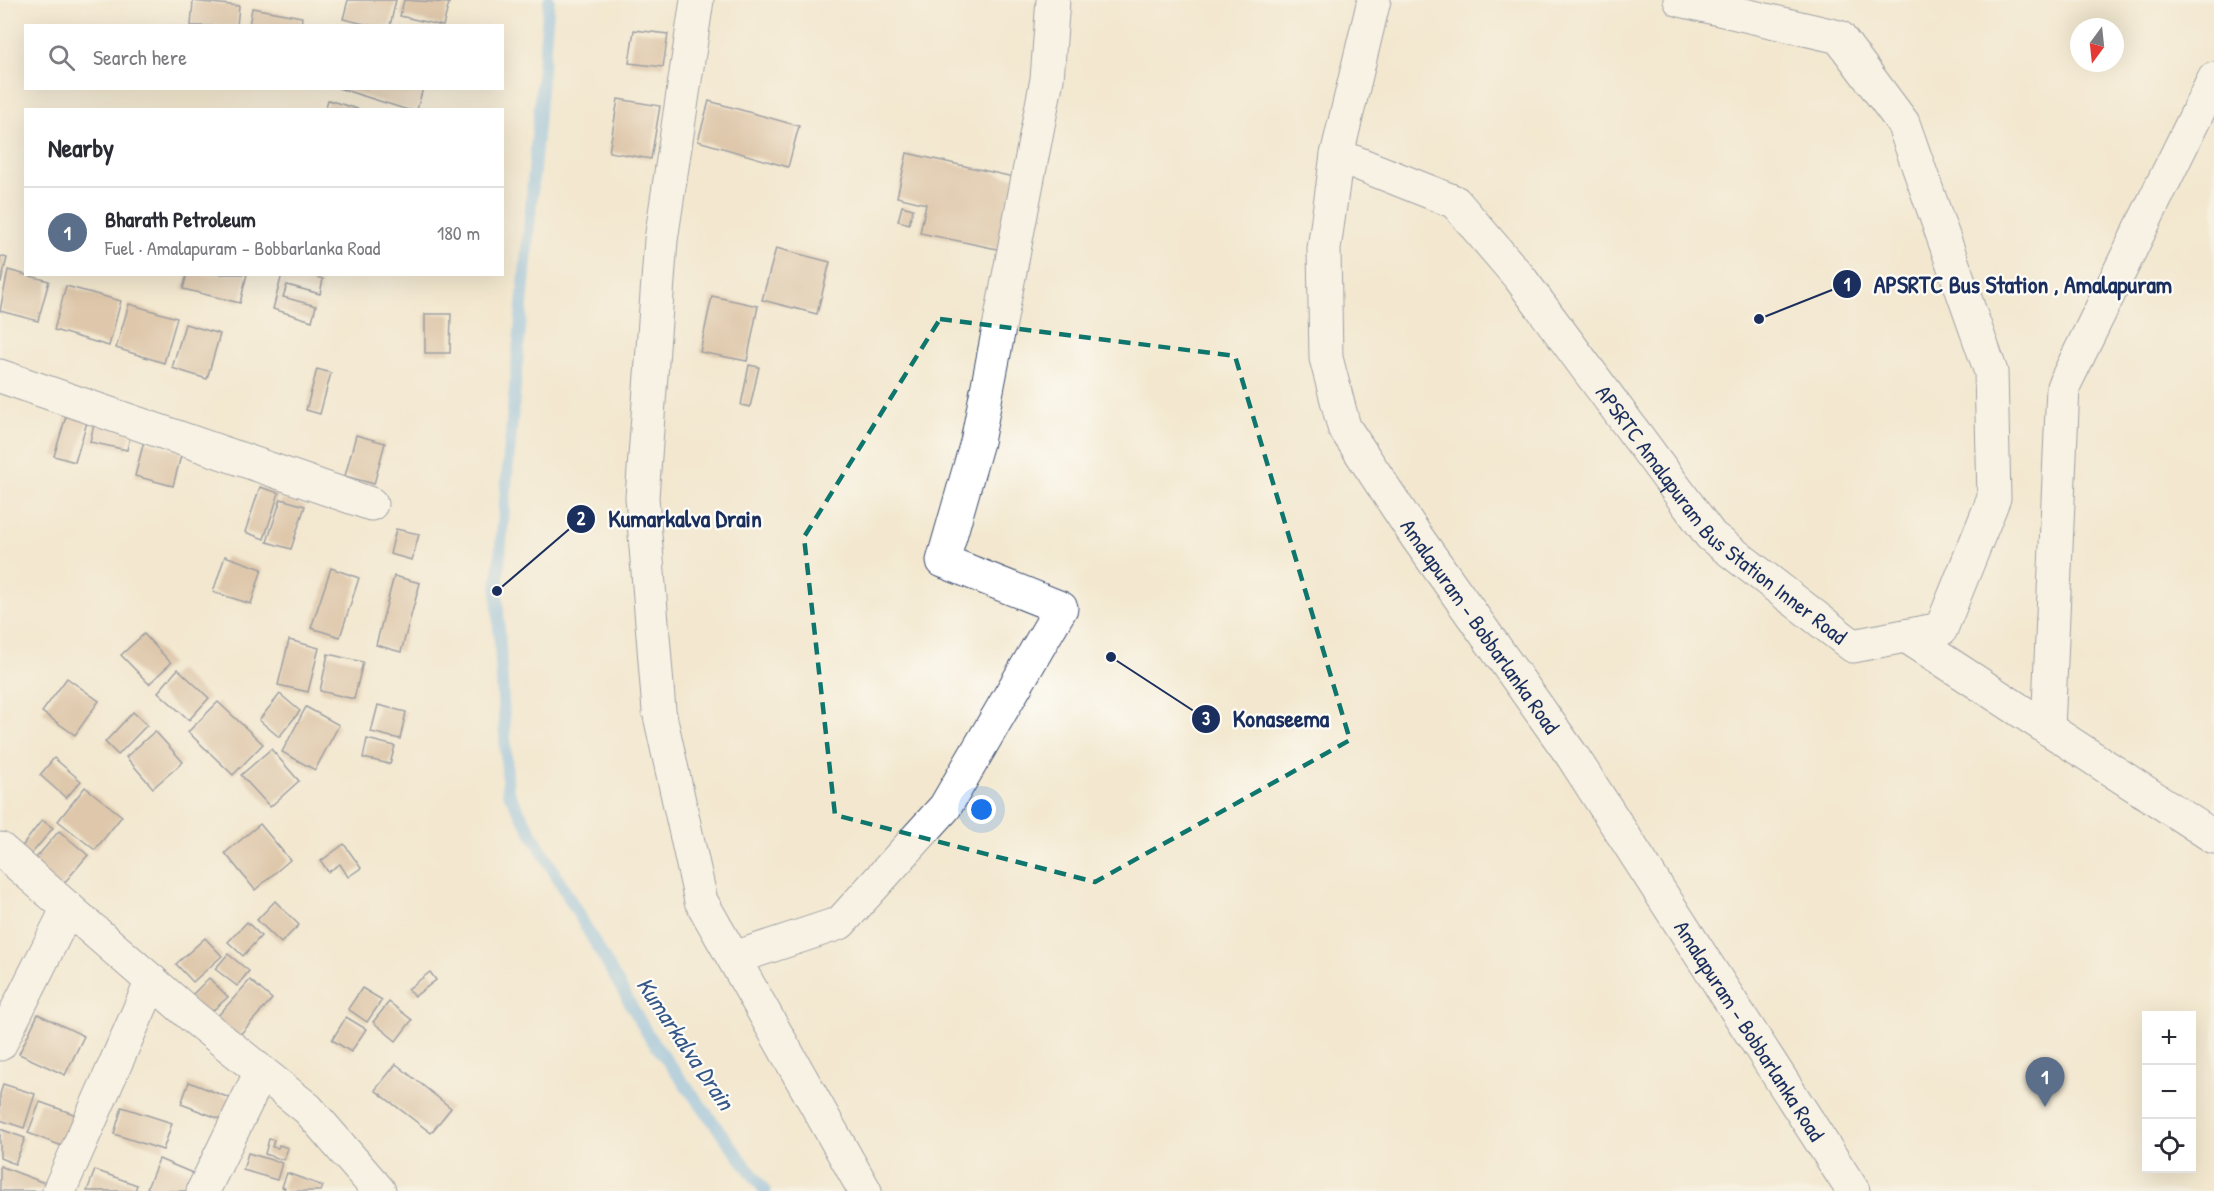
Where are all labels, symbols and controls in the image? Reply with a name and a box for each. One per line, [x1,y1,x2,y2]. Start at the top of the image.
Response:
north arrow [2070,18,2124,72]
search box [24,24,504,90]
icon: search [45,41,78,74]
text: Search here [93,42,187,72]
text: Nearby [48,130,114,165]
text: Bharath Petroleum [105,204,256,234]
text: 1 [64,219,71,246]
text: 180 m [437,219,480,246]
text: Fuel · Amalapuram - Bobbarlanka Road [105,234,380,261]
callout: APSRTC Bus Station , Amalapuram [1832,263,2184,305]
text: APSRTC Bus Station , Amalapuram [1874,268,2172,301]
text: 1 [1844,272,1851,297]
street label: APSRTC Amalapuram Bus Station Inner Road [1589,379,1854,651]
callout: Kumarkalva Drain [566,498,774,540]
text: Kumarkalva Drain [608,502,762,534]
text: 2 [577,506,586,531]
street label: Amalapuram - Bobbarlanka Road [1394,513,1567,740]
callout: Konaseema [1191,698,1342,740]
text: Konaseema [1233,702,1330,734]
text: 3 [1202,706,1210,731]
your location [967,795,996,824]
street label: Amalapuram - Bobbarlanka Road [1667,915,1832,1147]
water label: Kumarkalva Drain [630,970,743,1117]
map controls [2142,1011,2196,1173]
button: + [2142,1011,2196,1065]
pin: 1 [2026,1058,2064,1107]
button: − [2142,1065,2196,1119]
button: locate [2142,1119,2196,1173]

